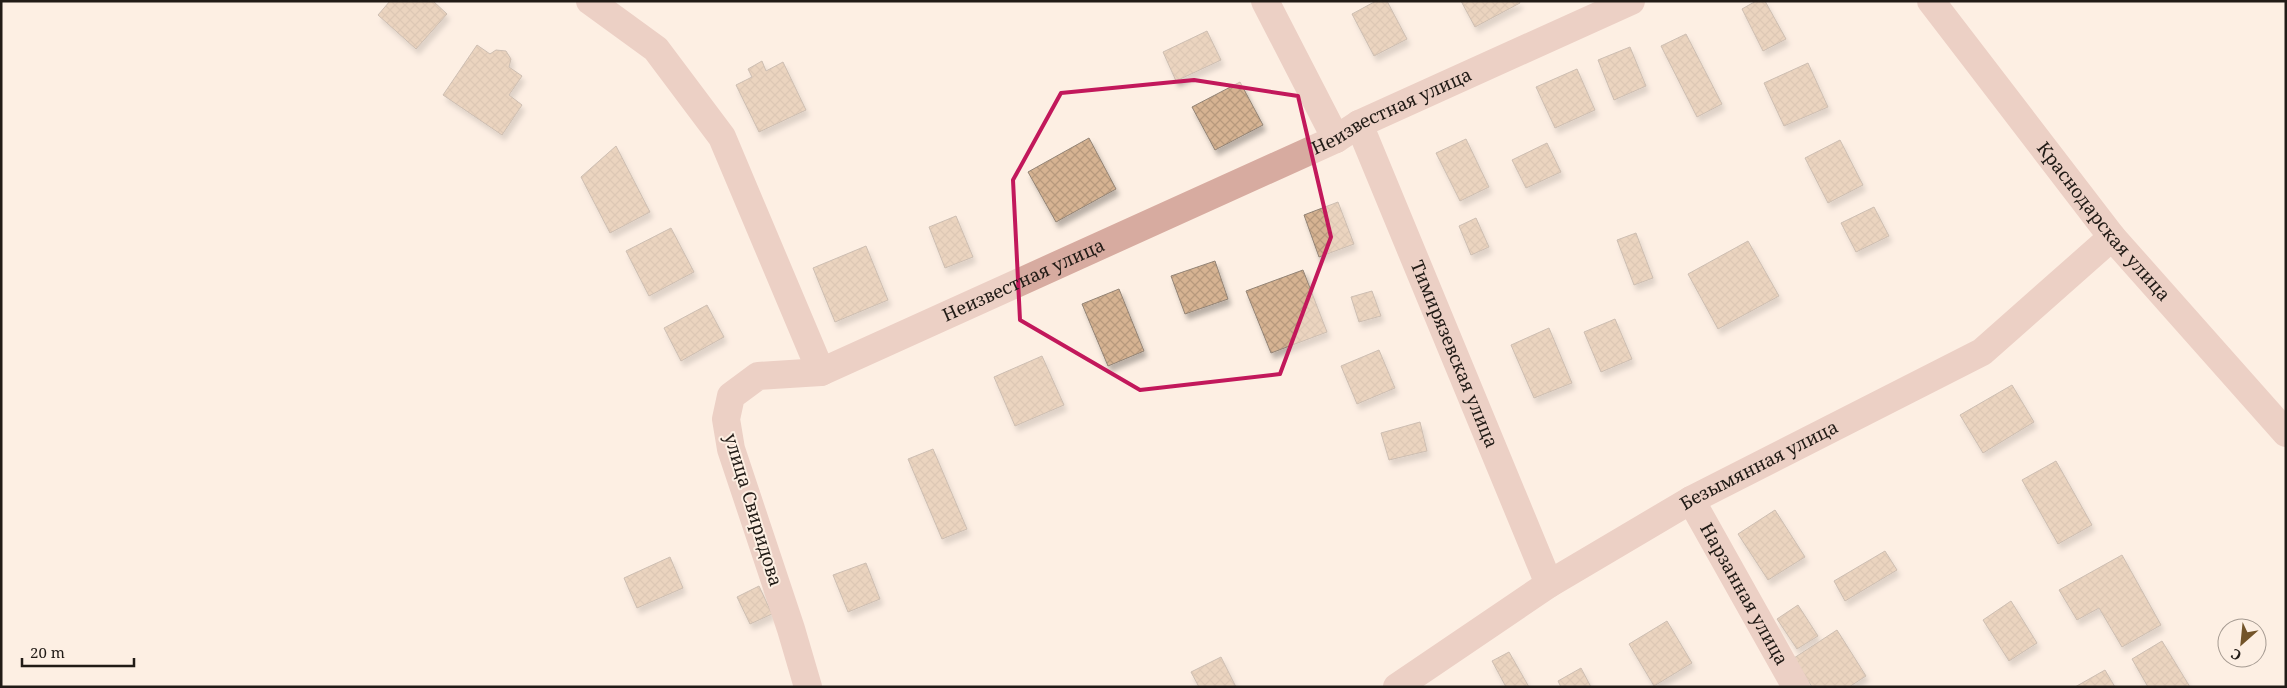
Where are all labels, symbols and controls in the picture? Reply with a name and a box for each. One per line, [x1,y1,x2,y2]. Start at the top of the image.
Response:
street label: Неизвестная улица [1307,62,1475,160]
street label: Краснодарская улица [2032,136,2176,306]
street label: Неизвестная улица [938,232,1108,327]
street label: Тимирязевская улица [1406,256,1504,451]
street label: Безымянная улица [1675,414,1842,515]
street label: улица Свиридова [719,430,789,589]
street label: Нарзанная улица [1695,518,1794,669]
north arrow [2217,618,2267,668]
scale bar [22,636,135,668]
text: 20 m [30,642,65,662]
text: С [2227,644,2244,666]

